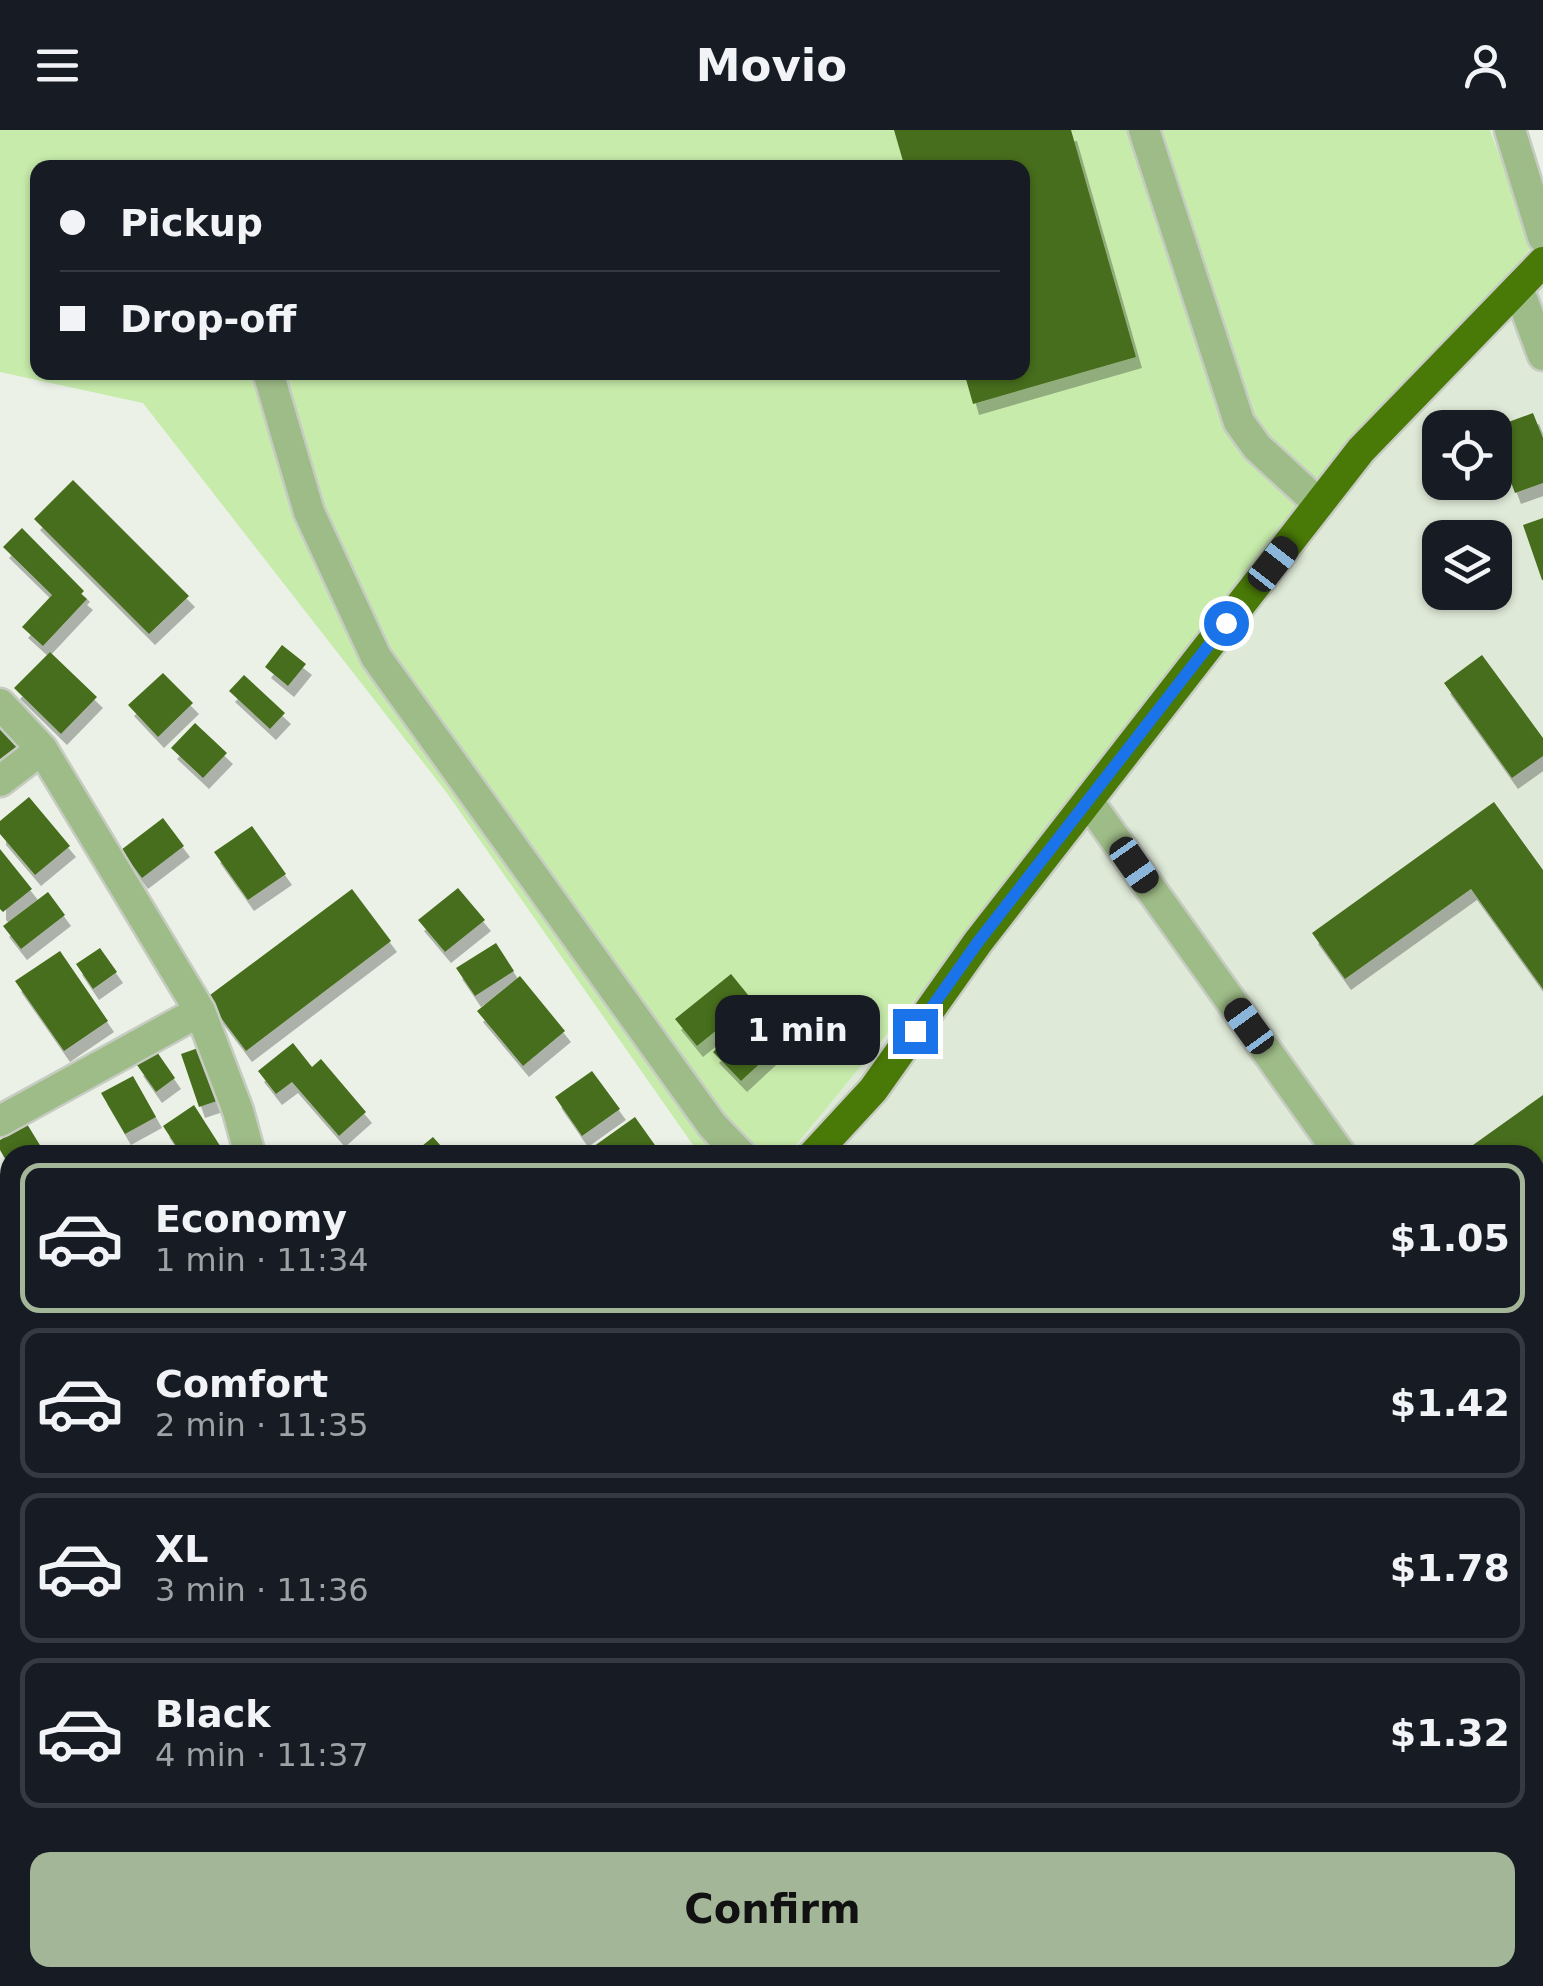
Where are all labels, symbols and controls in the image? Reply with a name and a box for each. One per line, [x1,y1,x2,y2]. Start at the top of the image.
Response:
icon: menu [30,38,85,93]
icon: person [1458,38,1513,93]
text: Movio [696,39,847,92]
text: Pickup [120,201,263,245]
text: Drop-off [120,297,296,341]
map controls [1422,410,1512,610]
button: locate [1422,410,1512,500]
button: layers [1422,520,1512,610]
car [1243,531,1303,597]
route start [1204,601,1249,646]
car [1105,832,1163,898]
car [1219,993,1279,1059]
callout: 1 min [715,996,880,1066]
route end [893,1009,938,1054]
text: 1 min [747,1011,848,1049]
icon: car [35,1193,125,1283]
text: Economy [155,1197,347,1241]
text: $1.05 [1390,1216,1510,1260]
text: 1 min · 11:34 [155,1241,369,1279]
icon: car [35,1358,125,1448]
text: Comfort [155,1362,328,1406]
text: $1.42 [1390,1381,1510,1425]
text: 2 min · 11:35 [155,1406,369,1444]
icon: car [35,1523,125,1613]
text: XL [155,1527,209,1571]
text: $1.78 [1390,1546,1510,1590]
text: 3 min · 11:36 [155,1571,369,1609]
icon: car [35,1688,125,1778]
text: Black [155,1692,270,1736]
text: $1.32 [1390,1711,1510,1755]
text: 4 min · 11:37 [155,1736,369,1774]
button: Confirm [30,1852,1515,1967]

